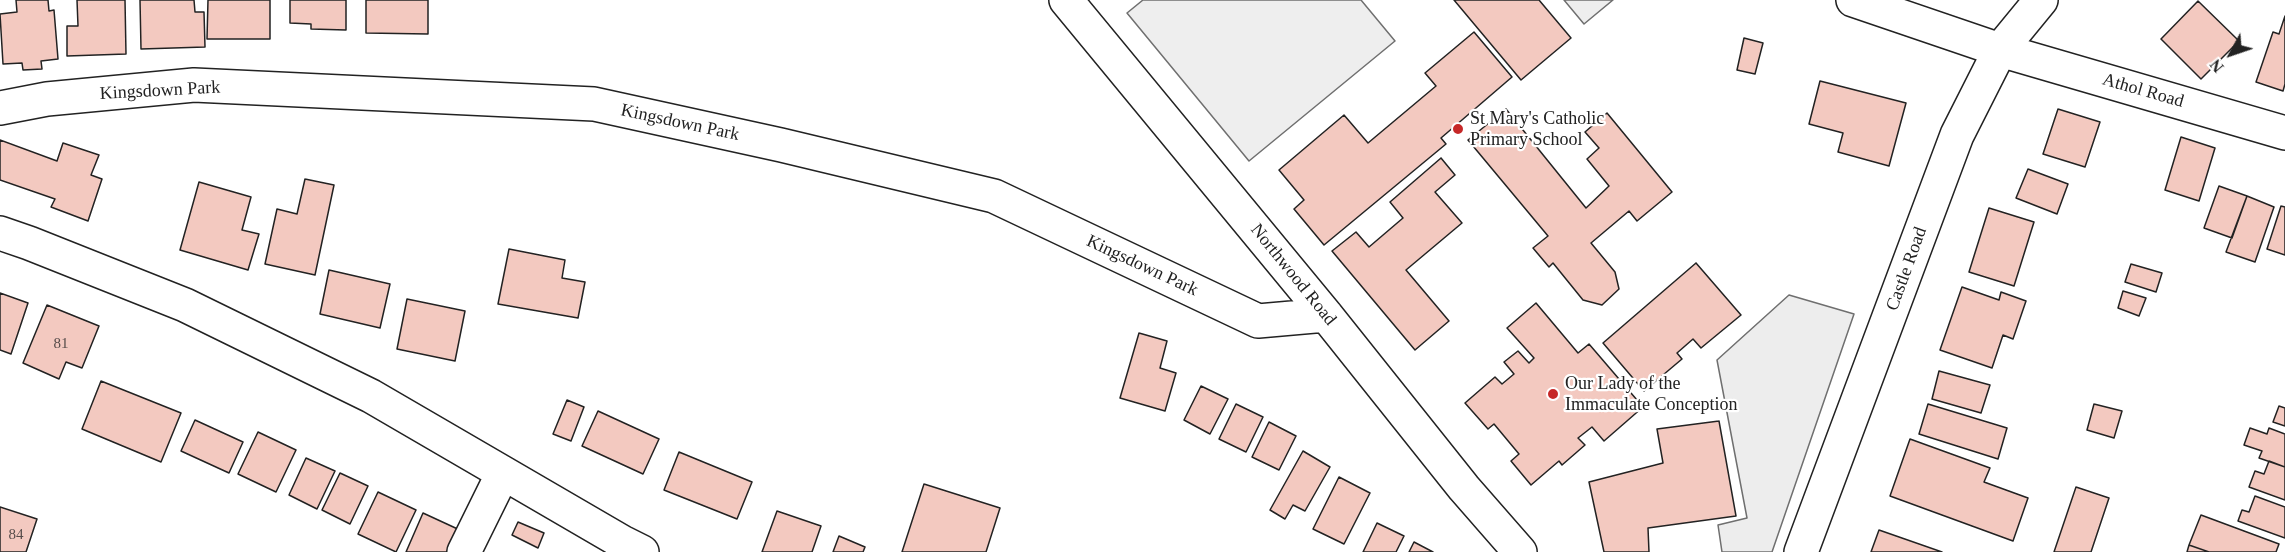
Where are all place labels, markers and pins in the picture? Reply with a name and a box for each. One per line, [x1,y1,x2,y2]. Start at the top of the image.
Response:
place label: St Mary's Catholic Primary School [1470,108,1604,150]
marker: St Mary's Catholic Primary School [1451,122,1465,136]
place label: Our Lady of the Immaculate Conception [1565,373,1737,416]
marker: Our Lady of the Immaculate Conception [1546,387,1560,401]

